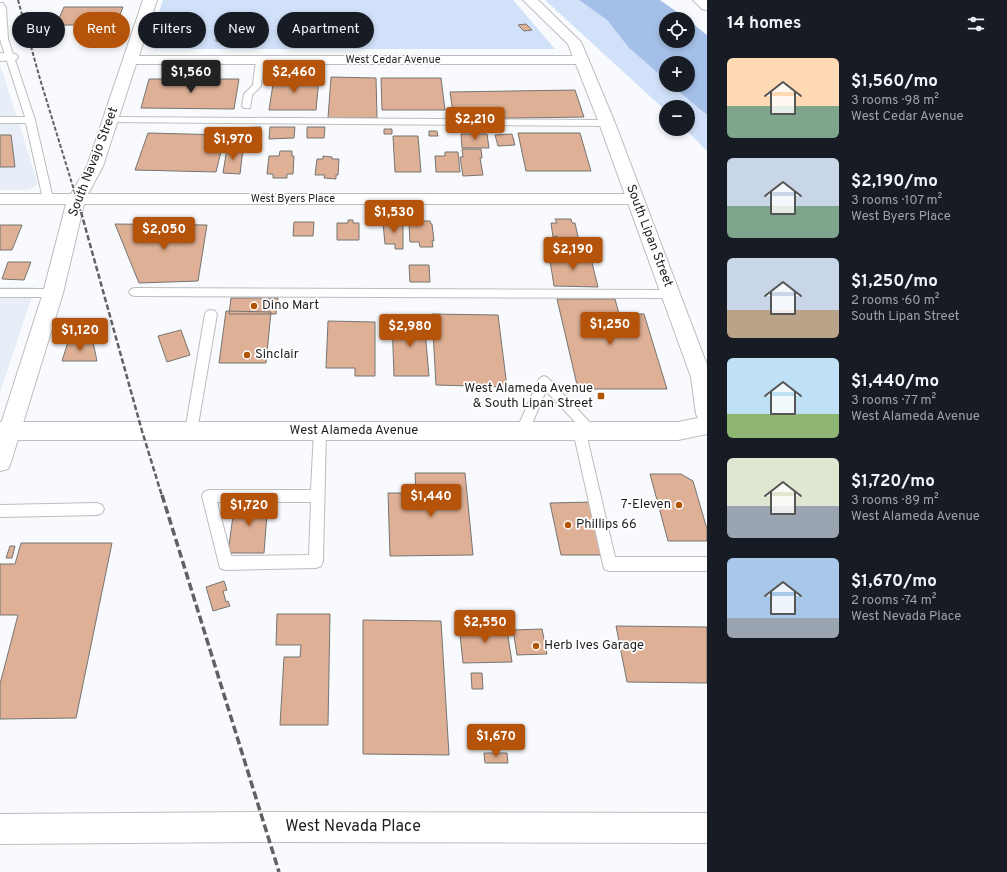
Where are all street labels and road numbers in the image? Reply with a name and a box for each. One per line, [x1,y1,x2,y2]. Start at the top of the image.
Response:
street label: West Cedar Avenue [345,53,441,67]
street label: South Navajo Street [66,105,122,219]
street label: South Lipan Street [622,183,676,290]
street label: West Byers Place [251,192,335,206]
street label: West Alameda Avenue [290,423,418,439]
street label: West Nevada Place [285,817,421,837]

